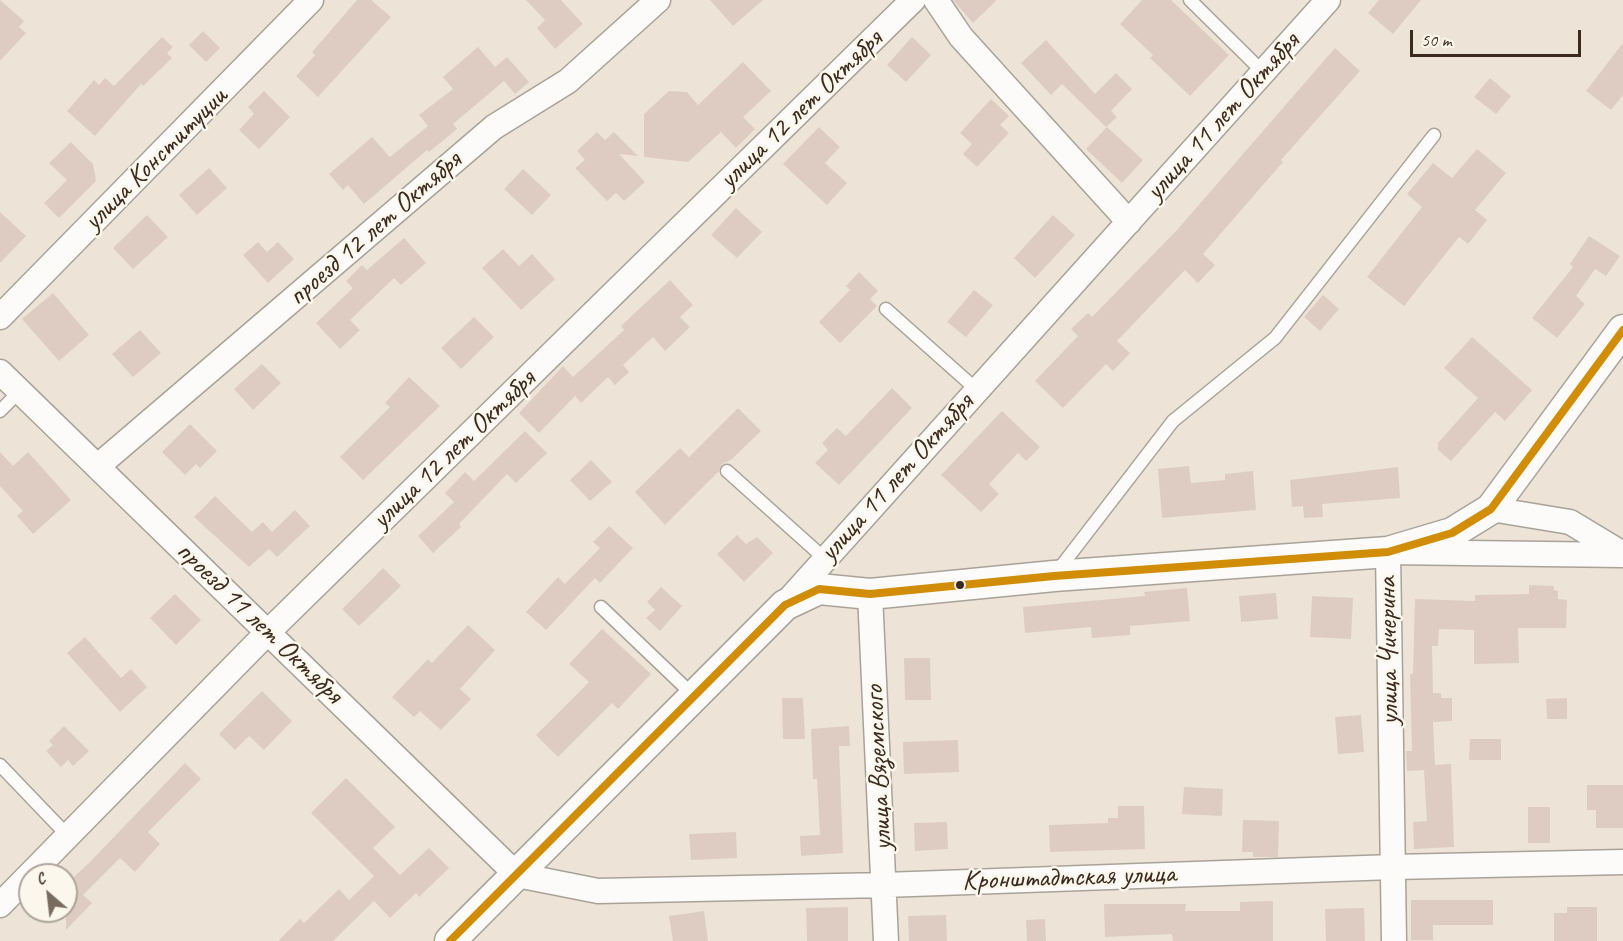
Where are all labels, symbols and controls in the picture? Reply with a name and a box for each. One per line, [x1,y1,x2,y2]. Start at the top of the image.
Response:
scale bar [1413,18,1584,56]
street label: улица 12 лет Октября [712,23,890,197]
street label: улица 11 лет Октября [1139,26,1307,208]
text: 50 m [1421,29,1452,51]
street label: улица Конституции [77,80,235,238]
street label: проезд 12 лет Октября [281,145,469,313]
street label: улица 12 лет Октября [365,363,543,537]
street label: улица 11 лет Октября [813,387,981,569]
street label: проезд 11 лет Октября [169,535,349,711]
street label: улица Чичерина [1371,577,1407,725]
unlabelled marker [954,579,966,591]
street label: улица Вяземского [858,684,900,852]
street label: Кронштадтская улица [962,857,1176,899]
north arrow [18,863,78,923]
text: С [32,868,49,890]

